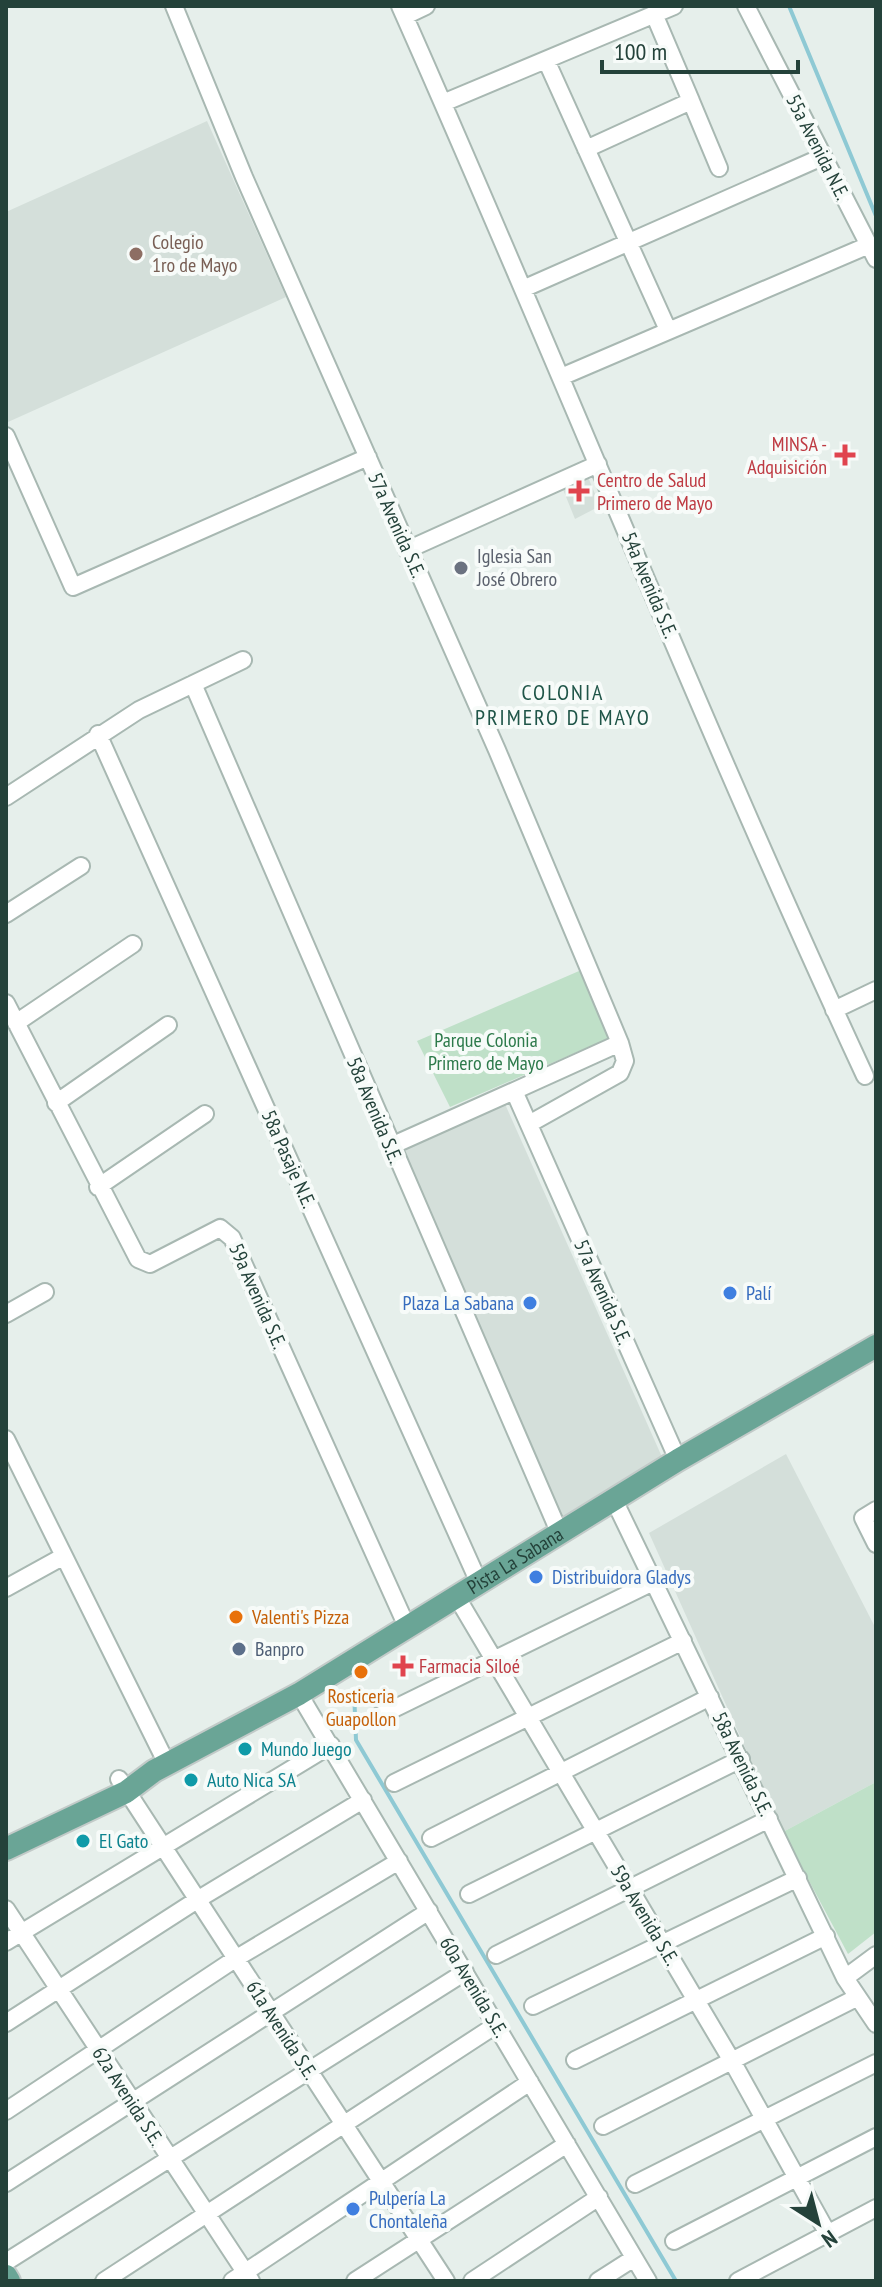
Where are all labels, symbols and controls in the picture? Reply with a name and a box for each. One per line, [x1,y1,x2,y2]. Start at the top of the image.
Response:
scale bar [602,24,798,74]
text: 100 m [614,36,667,67]
street label: 55a Avenida N.E. [780,90,856,204]
place label: Colegio 1ro de Mayo [152,229,237,278]
marker: Colegio 1ro de Mayo [127,245,145,263]
place label: MINSA - Adquisición [747,431,827,480]
marker: MINSA - Adquisición [834,444,856,466]
place label: Centro de Salud Primero de Mayo [597,467,713,516]
street label: 57a Avenida S.E. [362,468,432,582]
marker: Centro de Salud Primero de Mayo [568,480,590,502]
street label: 54a Avenida S.E. [616,528,684,642]
place label: Iglesia San José Obrero [476,543,557,592]
marker: Iglesia San José Obrero [452,559,470,577]
district label: COLONIA PRIMERO DE MAYO [475,678,651,731]
park label: Parque Colonia Primero de Mayo [428,1027,544,1076]
street label: 58a Avenida S.E. [341,1053,409,1167]
street label: 58a Pasaje N.E. [256,1106,322,1212]
street label: 57a Avenida S.E. [568,1235,638,1349]
street label: 59a Avenida S.E. [223,1239,293,1353]
place label: Palí [746,1280,772,1306]
marker: Palí [721,1284,739,1302]
place label: Plaza La Sabana [403,1290,514,1316]
marker: Plaza La Sabana [521,1294,539,1312]
street label: Pista La Sabana [462,1521,568,1600]
place label: Distribuidora Gladys [552,1564,691,1590]
marker: Distribuidora Gladys [527,1568,545,1586]
place label: Valenti's Pizza [251,1604,349,1630]
marker: Valenti's Pizza [227,1608,245,1626]
place label: Banpro [255,1636,304,1662]
marker: Banpro [230,1640,248,1658]
place label: Farmacia Siloé [419,1653,520,1679]
marker: Farmacia Siloé [394,1657,412,1675]
marker: Rosticeria Guapollon [352,1663,370,1681]
place label: Rosticeria Guapollon [326,1683,396,1732]
street label: 58a Avenida S.E. [707,1708,779,1820]
place label: Mundo Juego [261,1736,352,1762]
marker: Mundo Juego [236,1740,254,1758]
place label: Auto Nica SA [207,1767,296,1793]
marker: Auto Nica SA [182,1771,200,1789]
place label: El Gato [99,1828,148,1854]
marker: El Gato [74,1832,92,1850]
street label: 59a Avenida S.E. [605,1860,685,1970]
street label: 60a Avenida S.E. [434,1932,514,2042]
street label: 61a Avenida S.E. [240,1976,324,2084]
street label: 62a Avenida S.E. [86,2042,170,2150]
north arrow [778,2183,858,2263]
place label: Pulpería La Chontaleña [369,2185,448,2234]
marker: Pulpería La Chontaleña [344,2200,362,2218]
text: N [817,2224,843,2254]

